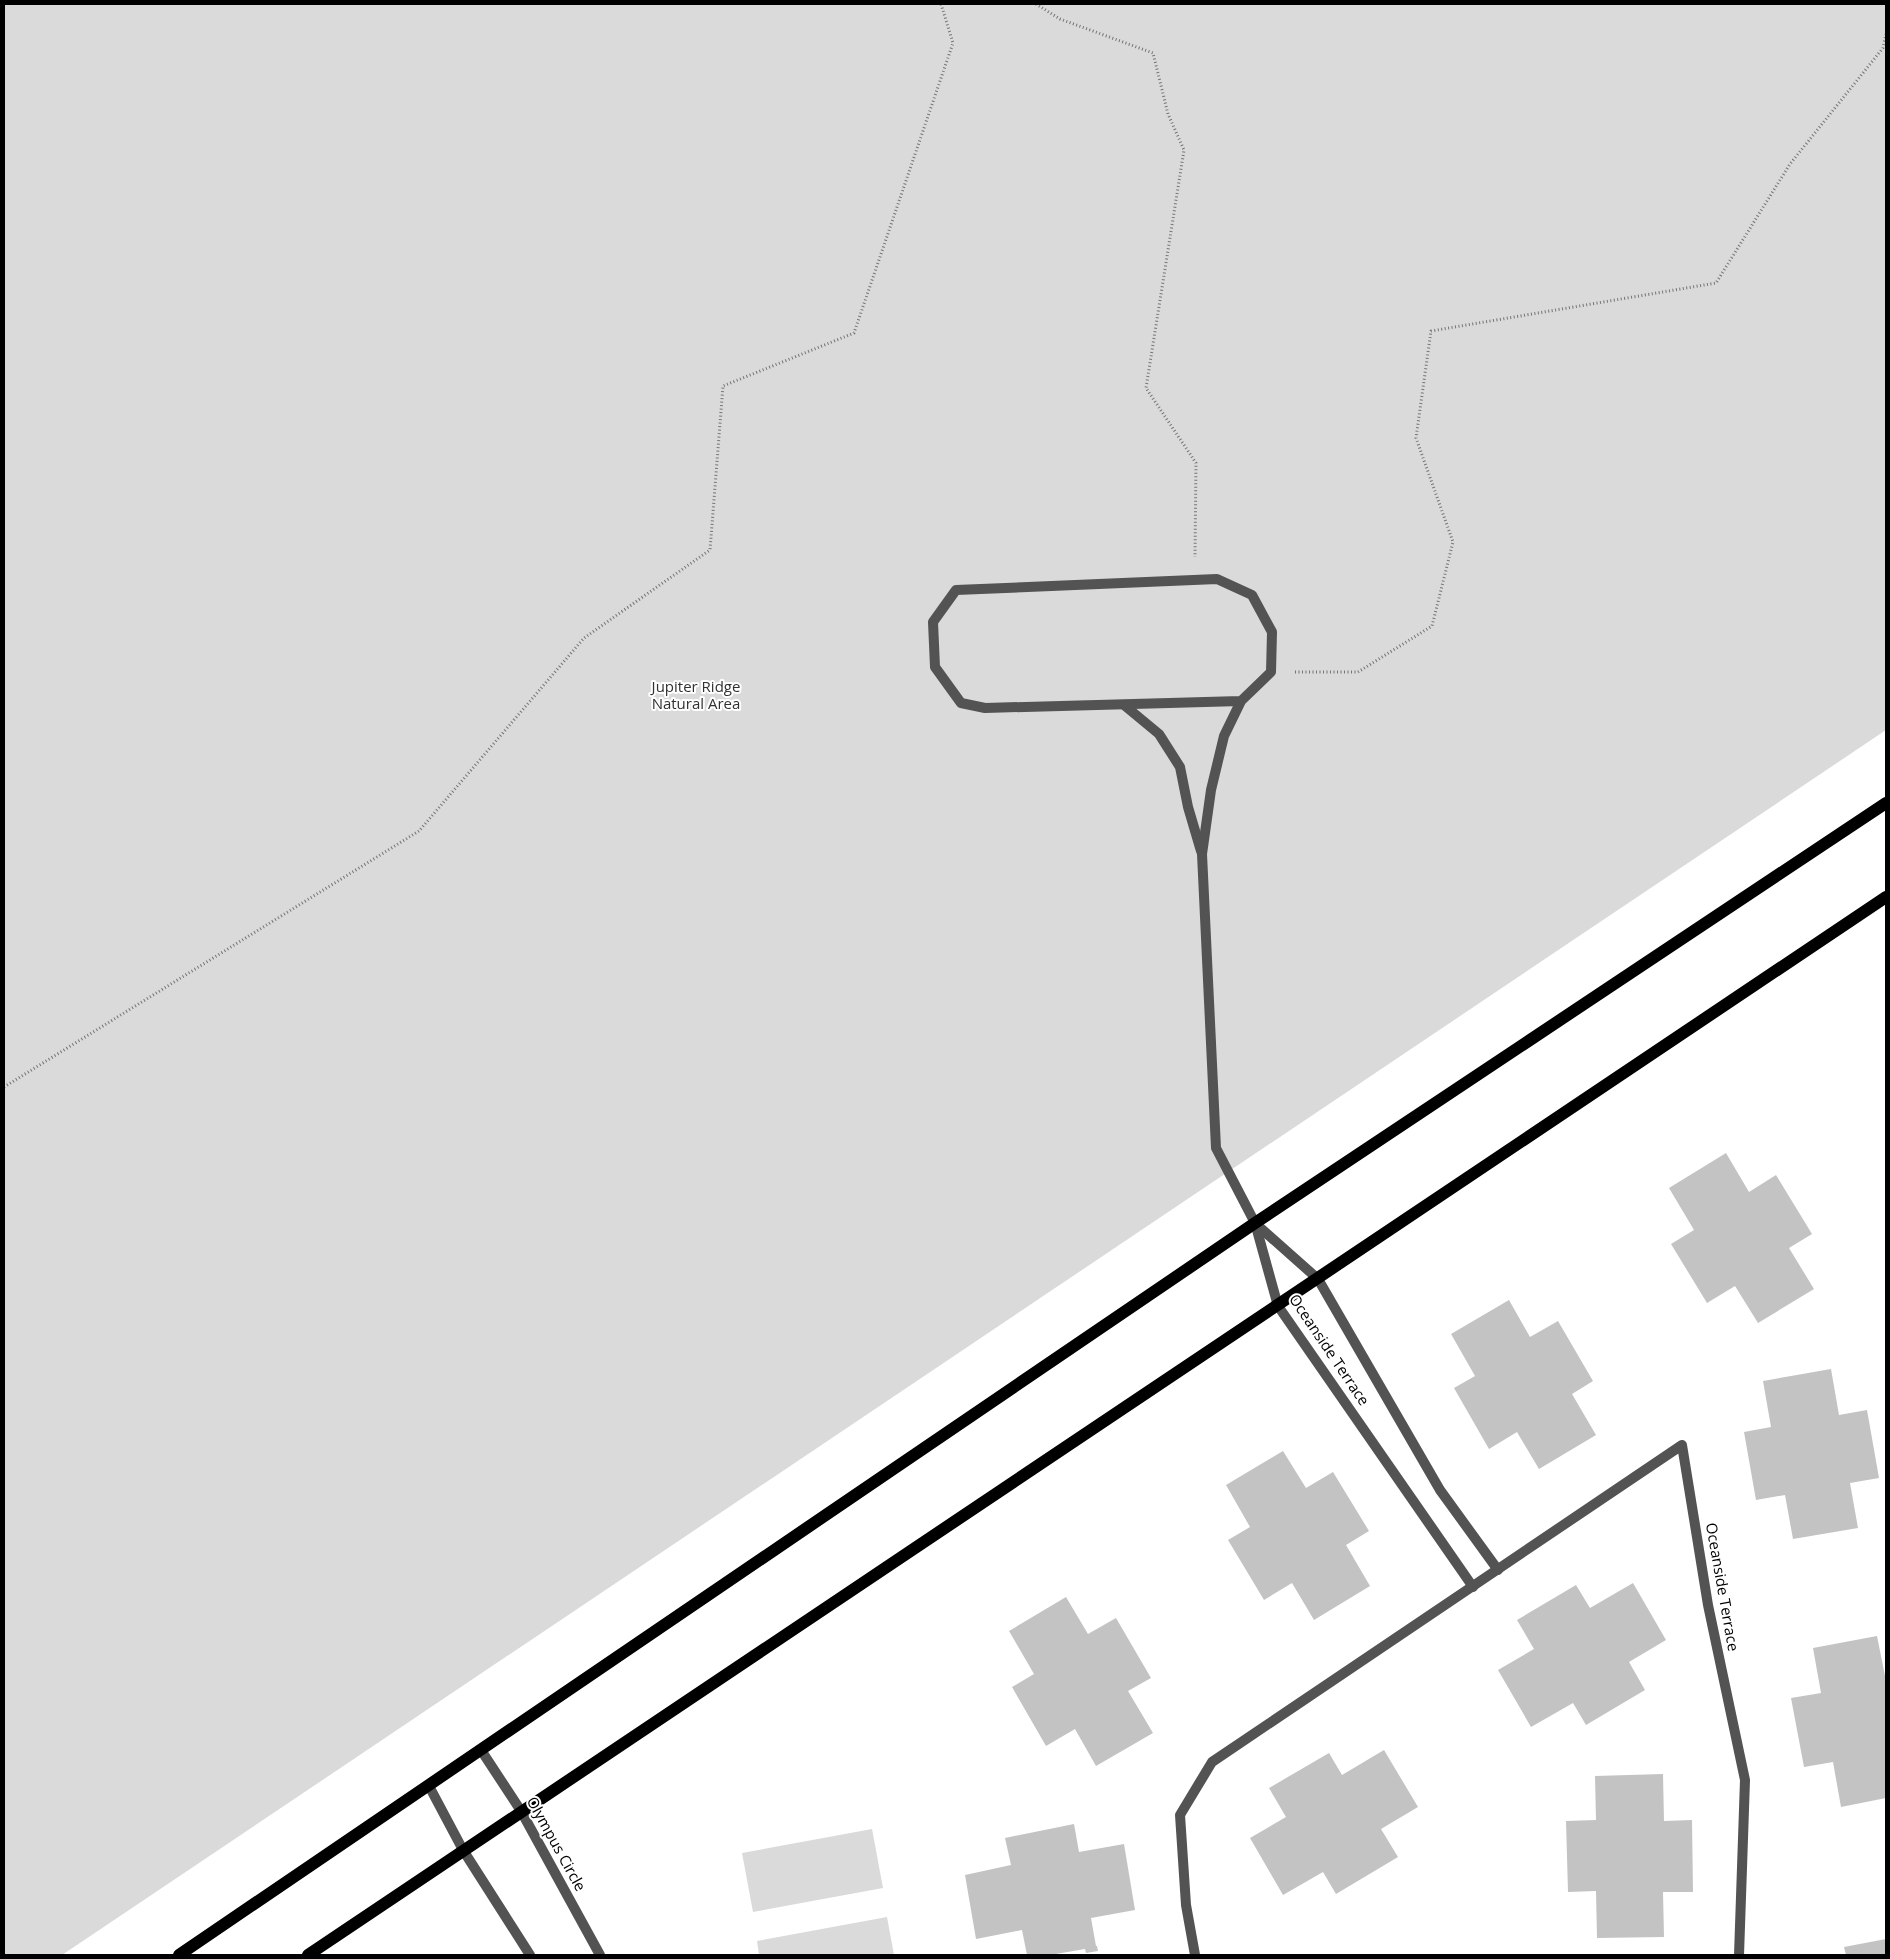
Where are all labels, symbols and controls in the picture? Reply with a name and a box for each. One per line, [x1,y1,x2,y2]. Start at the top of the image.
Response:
park label: Jupiter Ridge Natural Area [650,676,740,713]
street label: Oceanside Terrace [1285,1290,1375,1409]
street label: Oceanside Terrace [1702,1521,1744,1653]
street label: Olympus Circle [523,1793,591,1894]

